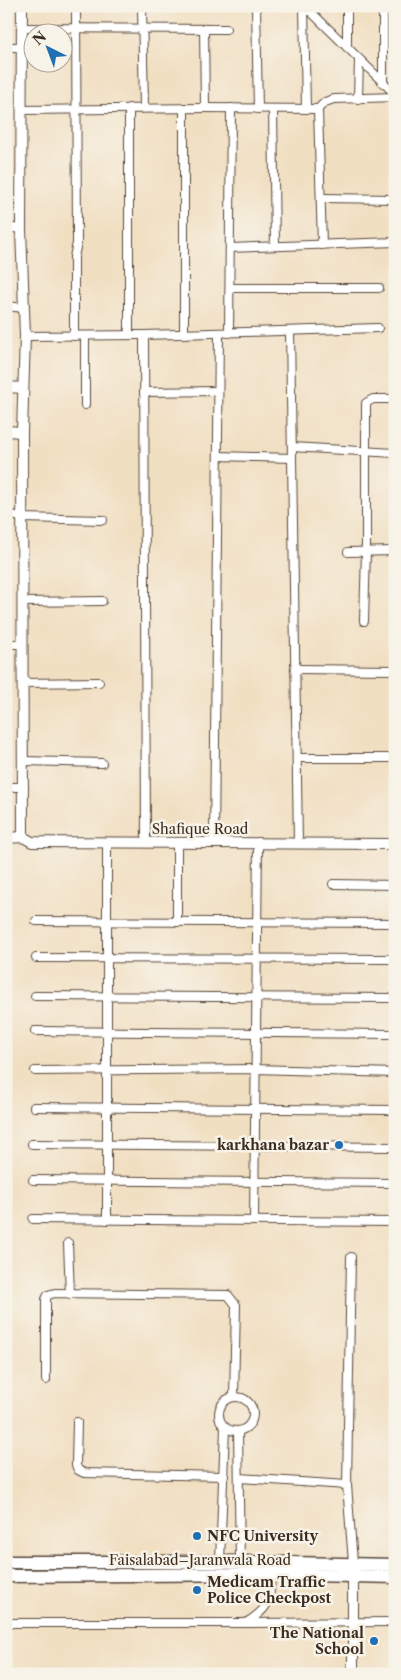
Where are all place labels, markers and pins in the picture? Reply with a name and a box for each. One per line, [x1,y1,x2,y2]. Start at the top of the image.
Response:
place label: karkhana bazar [217,1136,329,1154]
marker: karkhana bazar [333,1139,345,1151]
place label: NFC University [207,1527,318,1545]
marker: NFC University [191,1530,203,1542]
place label: Medicam Traffic Police Checkpost [207,1573,332,1607]
marker: Medicam Traffic Police Checkpost [191,1584,203,1596]
place label: The National School [270,1624,364,1658]
marker: The National School [368,1635,380,1647]

